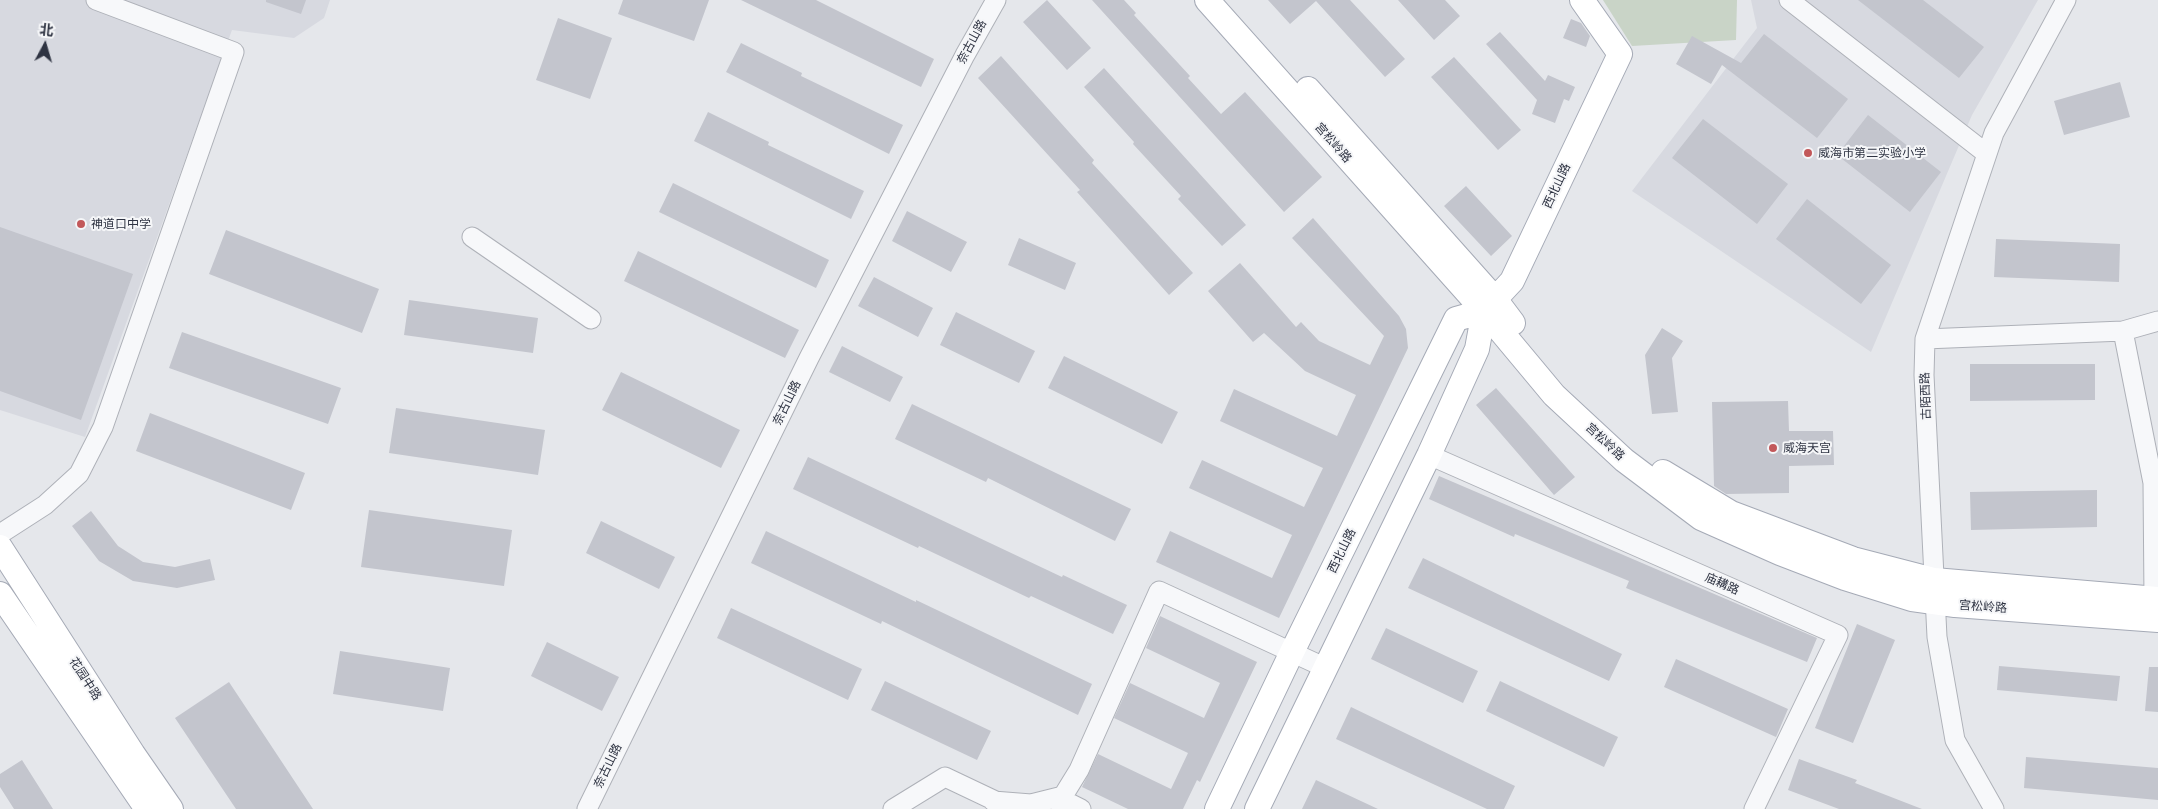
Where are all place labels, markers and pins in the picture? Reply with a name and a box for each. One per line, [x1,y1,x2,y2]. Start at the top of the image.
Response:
place label: 威海市第二实验小学 [1818,146,1926,160]
marker: 威海市第二实验小学 [1802,147,1814,159]
place label: 神道口中学 [91,217,151,231]
marker: 神道口中学 [75,218,87,230]
place label: 威海天宫 [1783,441,1831,455]
marker: 威海天宫 [1767,442,1779,454]

